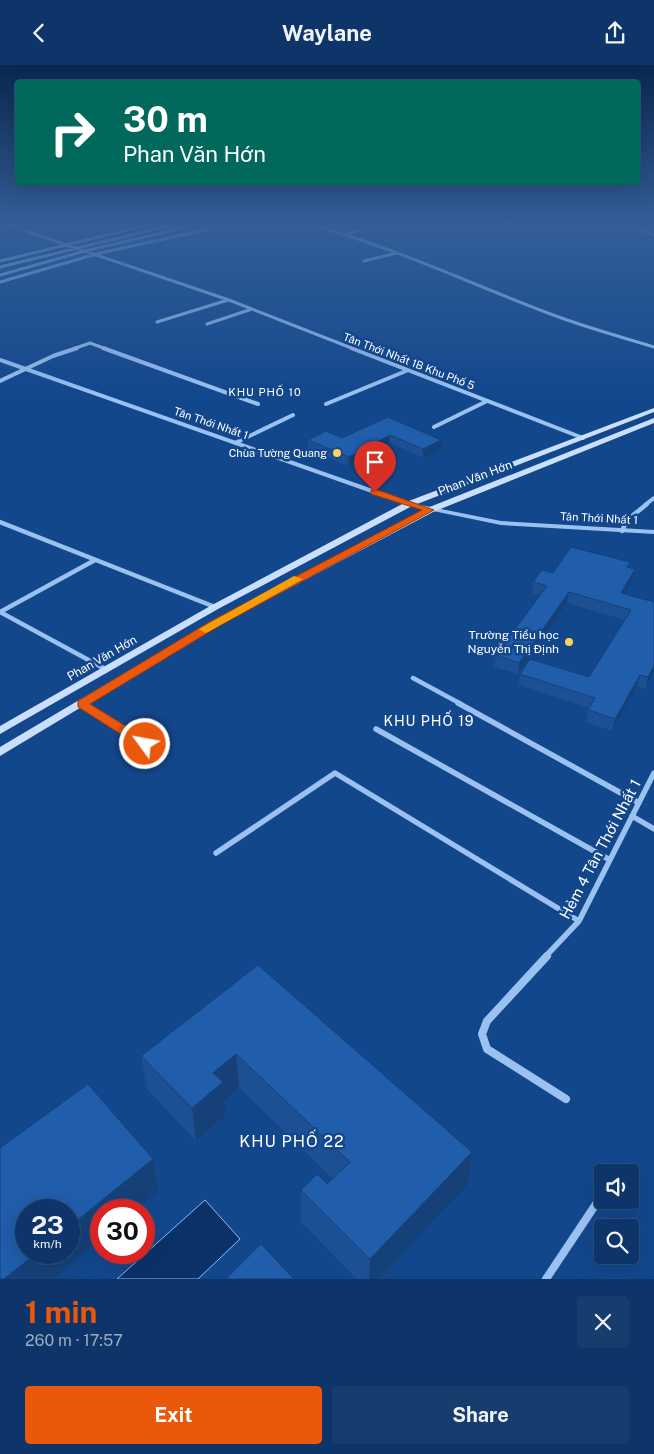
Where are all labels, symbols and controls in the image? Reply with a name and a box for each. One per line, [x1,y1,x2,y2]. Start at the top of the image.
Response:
icon: back [25,19,53,47]
icon: share [601,19,629,47]
text: Waylane [282,20,372,46]
text: 30 m [123,99,208,140]
icon: right [40,100,105,165]
text: Phan Văn Hớn [123,141,266,167]
street label: Tân Thới Nhất 1B Khu Phố 5 [342,330,476,392]
district label: KHU PHỐ 10 [228,384,302,398]
street label: Tân Thới Nhất 1 [172,405,250,441]
pin [354,441,396,492]
place label: Chùa Tường Quang [229,447,327,459]
marker: Chùa Tường Quang [331,447,343,459]
icon: arrive [361,448,389,476]
street label: Phan Văn Hớn [436,457,514,499]
street label: Tân Thới Nhất 1 [560,510,638,526]
place label: Trường Tiểu học Nguyễn Thị Định [468,628,559,656]
street label: Phan Văn Hớn [65,632,139,684]
marker: Trường Tiểu học Nguyễn Thị Định [563,636,575,648]
district label: KHU PHỐ 19 [383,710,475,729]
position arrow [118,717,170,769]
street label: Hẻm 4 Tân Thới Nhất 1 [556,776,644,922]
district label: KHU PHỐ 22 [239,1129,345,1151]
map controls [594,1164,639,1264]
button: sound [594,1164,639,1209]
speed limit sign: 30 [90,1199,155,1264]
text: 23 [31,1210,64,1240]
button: search [594,1219,639,1264]
text: km/h [33,1237,62,1251]
text: 1 min [25,1294,97,1330]
button: close [577,1296,629,1348]
text: 260 m · 17:57 [25,1331,123,1350]
button: Exit [25,1386,322,1444]
button: Share [332,1386,629,1444]

